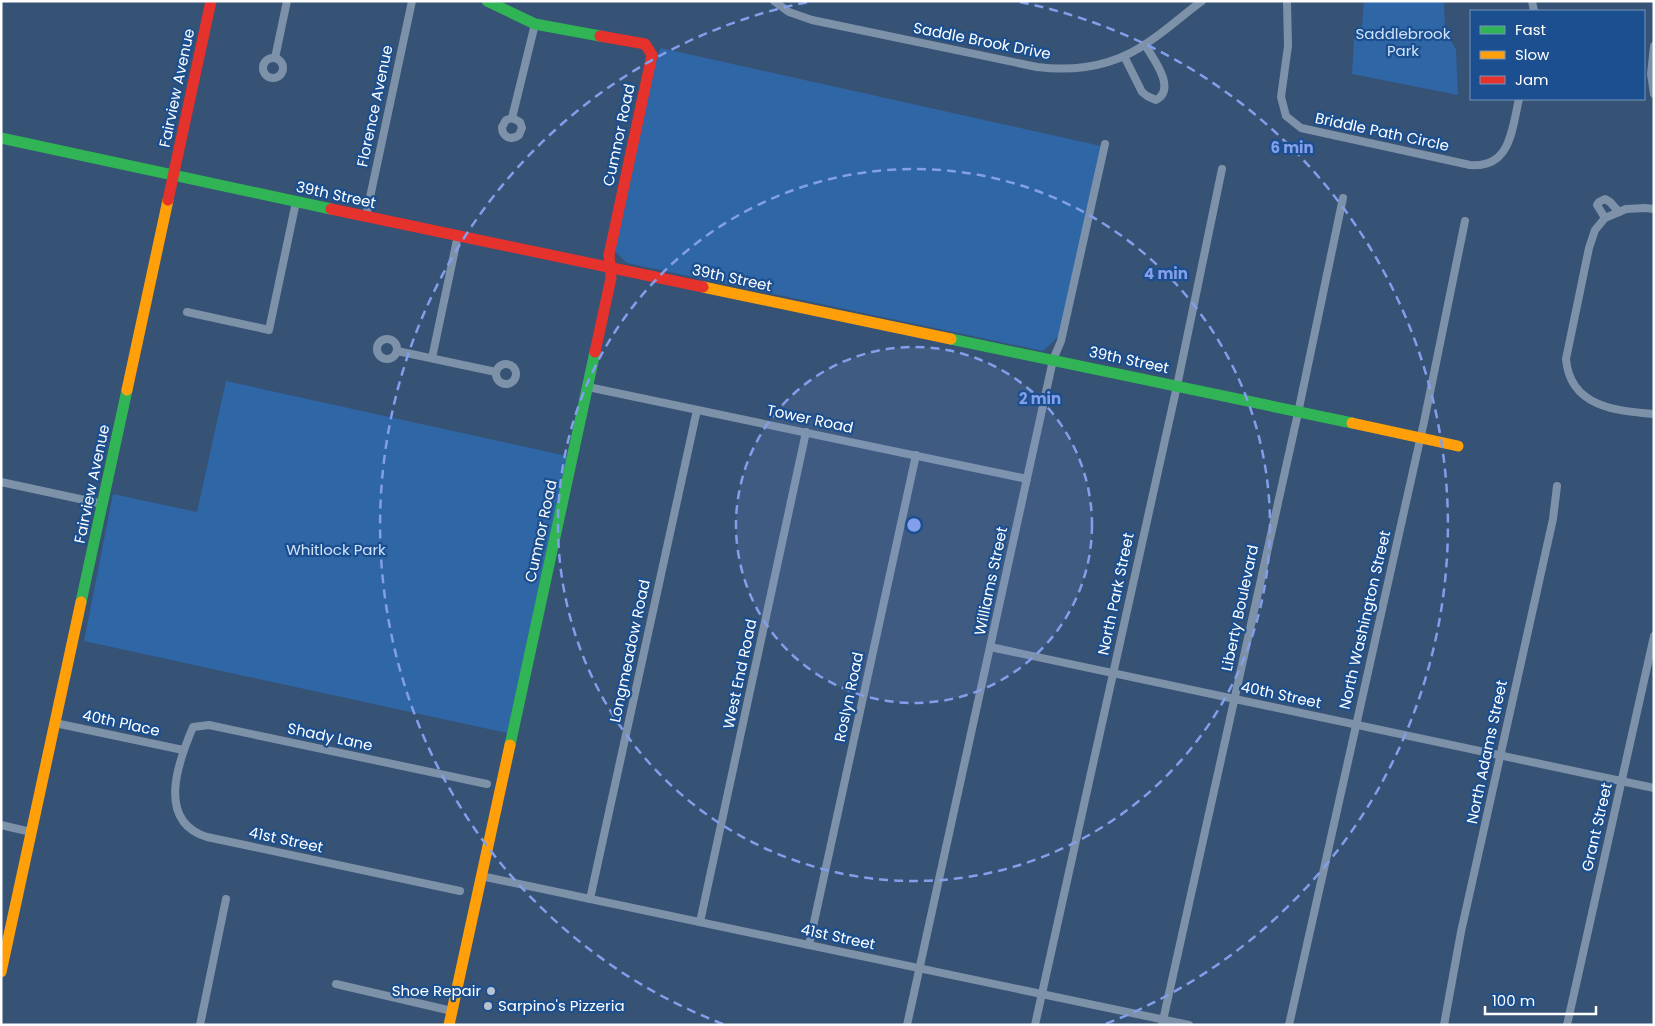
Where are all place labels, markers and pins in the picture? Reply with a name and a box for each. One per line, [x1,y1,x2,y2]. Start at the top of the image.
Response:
centre of rings [905,516,923,534]
place label: Shoe Repair [392,980,481,1001]
marker: Shoe Repair [485,985,497,997]
place label: Sarpino's Pizzeria [498,995,625,1016]
marker: Sarpino's Pizzeria [482,1000,494,1012]

